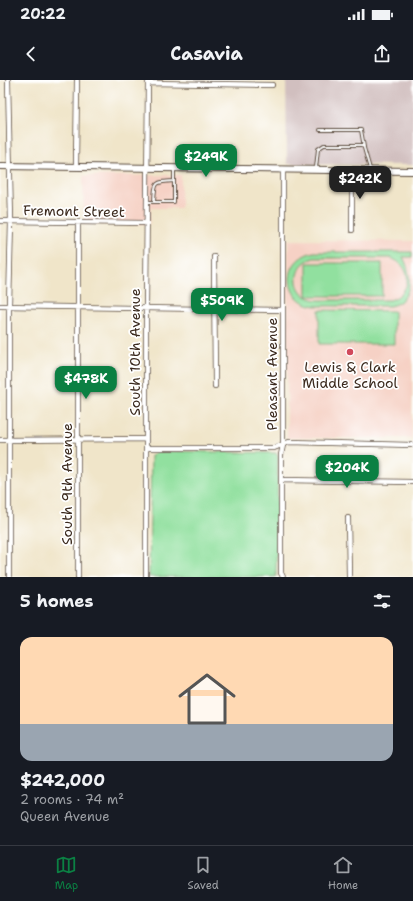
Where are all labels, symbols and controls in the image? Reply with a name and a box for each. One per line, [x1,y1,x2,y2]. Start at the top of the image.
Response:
text: 20:22 [20,4,66,24]
text: Casavia [170,42,243,66]
icon: back [20,43,42,65]
icon: share [371,43,393,65]
pin: $249K [178,144,234,178]
text: $249K [184,148,228,165]
pin: $242K [332,166,388,200]
text: $242K [338,170,382,187]
street label: Fremont Street [23,201,125,221]
street label: South 10th Avenue [126,288,144,416]
pin: $509K [194,288,250,322]
text: $509K [200,292,244,309]
street label: Pleasant Avenue [263,317,281,430]
marker: Lewis & Clark Middle School [345,347,355,357]
place label: Lewis & Clark Middle School [302,358,399,392]
pin: $478K [58,366,114,400]
text: $478K [64,370,108,387]
street label: South 9th Avenue [58,423,76,545]
pin: $204K [319,455,375,489]
text: $204K [325,459,369,476]
text: 5 homes [20,590,93,612]
icon: filters [371,590,393,612]
icon: home [171,663,243,735]
text: $242,000 [20,769,105,791]
text: 2 rooms · 74 m² [20,791,124,808]
text: Queen Avenue [20,808,110,825]
tab: Map [55,854,78,893]
tab: Saved [188,854,219,893]
tab: Home [328,854,358,893]

